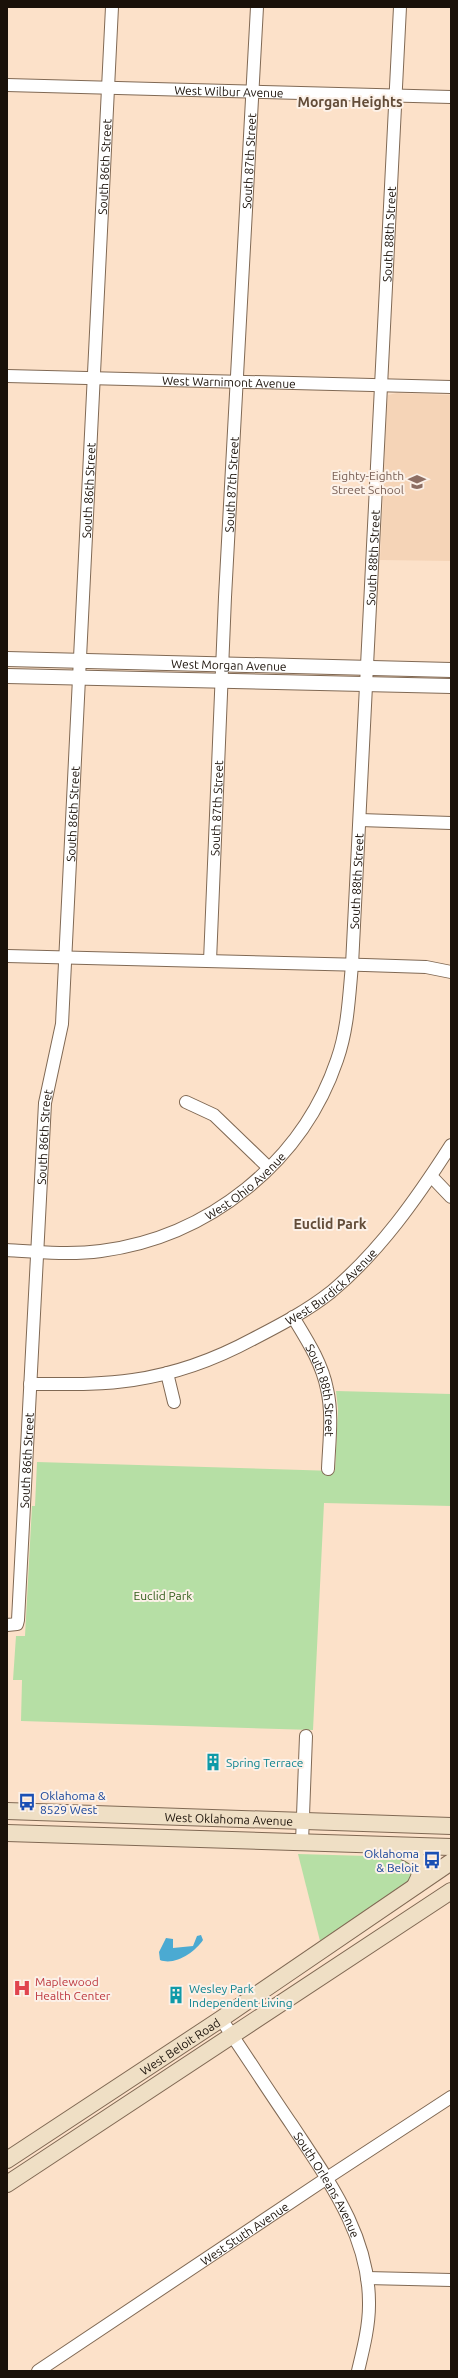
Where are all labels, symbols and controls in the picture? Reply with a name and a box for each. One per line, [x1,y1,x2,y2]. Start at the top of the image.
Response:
street label: West Wilbur Avenue [174,83,284,99]
district label: Morgan Heights [297,94,403,110]
street label: South 87th Street [240,112,258,209]
street label: South 86th Street [95,118,113,215]
street label: South 88th Street [380,186,398,282]
street label: West Warnimont Avenue [162,373,296,390]
street label: South 87th Street [222,436,240,533]
street label: South 86th Street [79,442,97,539]
place label: Eighty-Eighth Street School [332,469,404,496]
school or university icon: Eighty-Eighth Street School [407,472,427,492]
street label: South 88th Street [364,509,381,606]
street label: West Morgan Avenue [171,657,287,672]
street label: South 87th Street [208,760,225,856]
street label: South 86th Street [63,765,81,862]
street label: South 88th Street [347,833,365,929]
street label: South 86th Street [34,1088,54,1185]
street label: West Ohio Avenue [202,1149,288,1222]
district label: Euclid Park [293,1216,367,1232]
street label: West Burdick Avenue [283,1246,379,1327]
street label: South 88th Street [304,1341,337,1437]
street label: South 86th Street [17,1412,35,1509]
park label: Euclid Park [134,1589,192,1602]
building icon: Spring Terrace [203,1752,223,1772]
place label: Spring Terrace [226,1756,303,1769]
place label: Oklahoma & 8529 West [40,1789,106,1816]
bus stop icon: Oklahoma & 8529 West [17,1792,37,1812]
street label: West Oklahoma Avenue [164,1810,293,1827]
place label: Oklahoma & Beloit [364,1847,419,1874]
bus stop icon: Oklahoma & Beloit [422,1850,442,1870]
place label: Maplewood Health Center [35,1975,111,2002]
hospital icon: Maplewood Health Center [12,1978,32,1998]
place label: Wesley Park Independent Living [189,1982,293,2009]
building icon: Wesley Park Independent Living [166,1985,186,2005]
street label: West Beloit Road [138,2015,222,2077]
street label: South Orleans Avenue [292,2129,362,2239]
street label: West Stuth Avenue [198,2199,291,2267]

